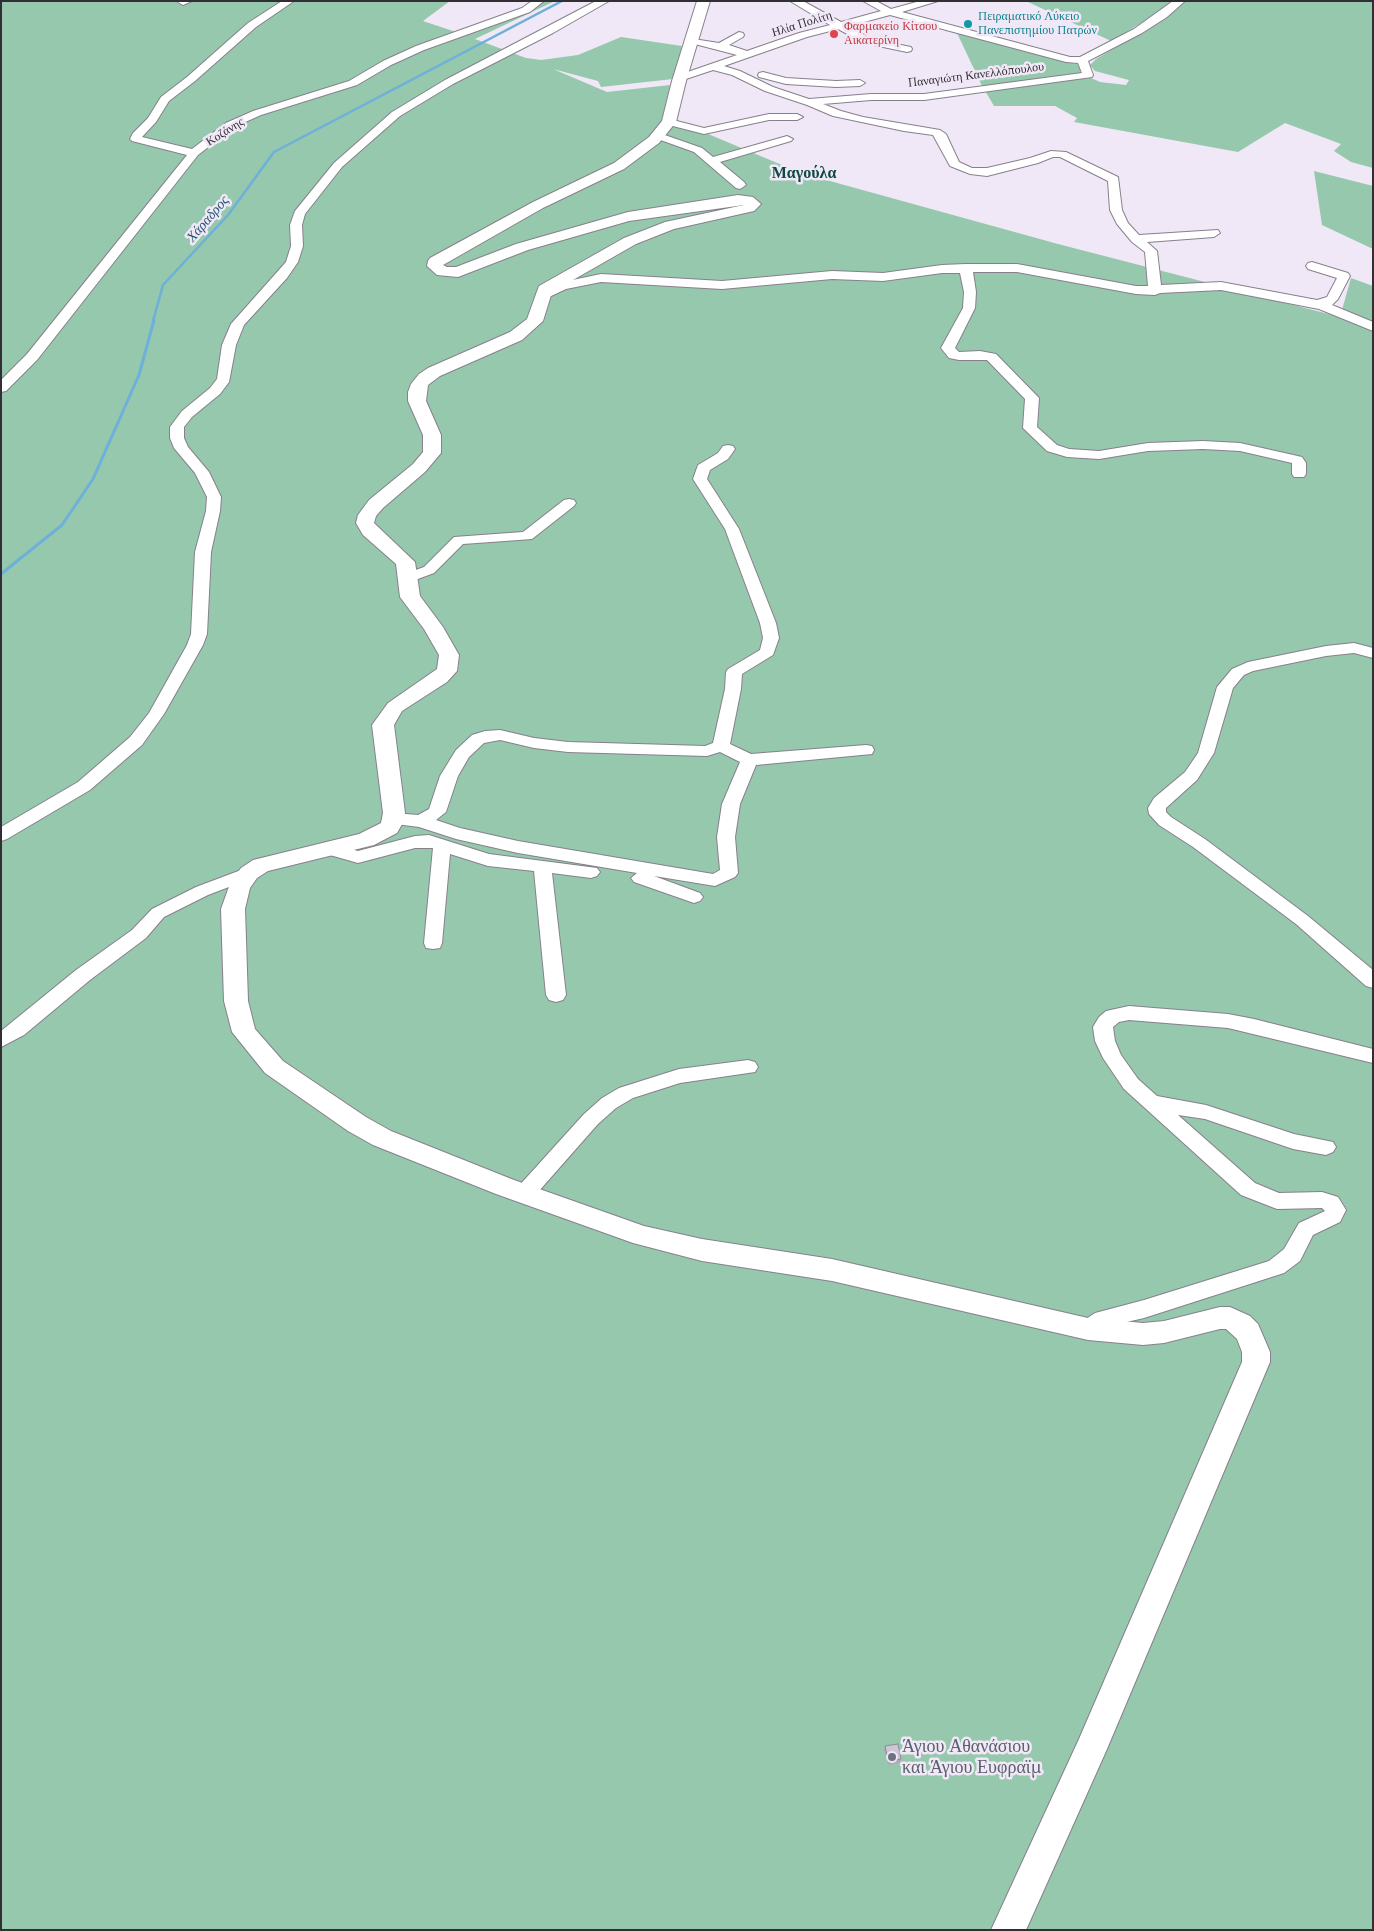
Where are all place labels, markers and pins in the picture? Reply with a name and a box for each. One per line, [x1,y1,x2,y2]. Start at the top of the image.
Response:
place label: Πειραματικό Λύκειο Πανεπιστημίου Πατρών [978,10,1097,38]
marker: Πειραματικό Λύκειο Πανεπιστημίου Πατρών [962,18,974,30]
place label: Φαρμακείο Κίτσου Αικατερίνη [844,20,937,48]
marker: Φαρμακείο Κίτσου Αικατερίνη [828,28,840,40]
place label: Άγιου Αθανάσιου και Άγιου Ευφραϊμ [902,1736,1042,1778]
marker: Άγιου Αθανάσιου και Άγιου Ευφραϊμ [886,1751,898,1763]

